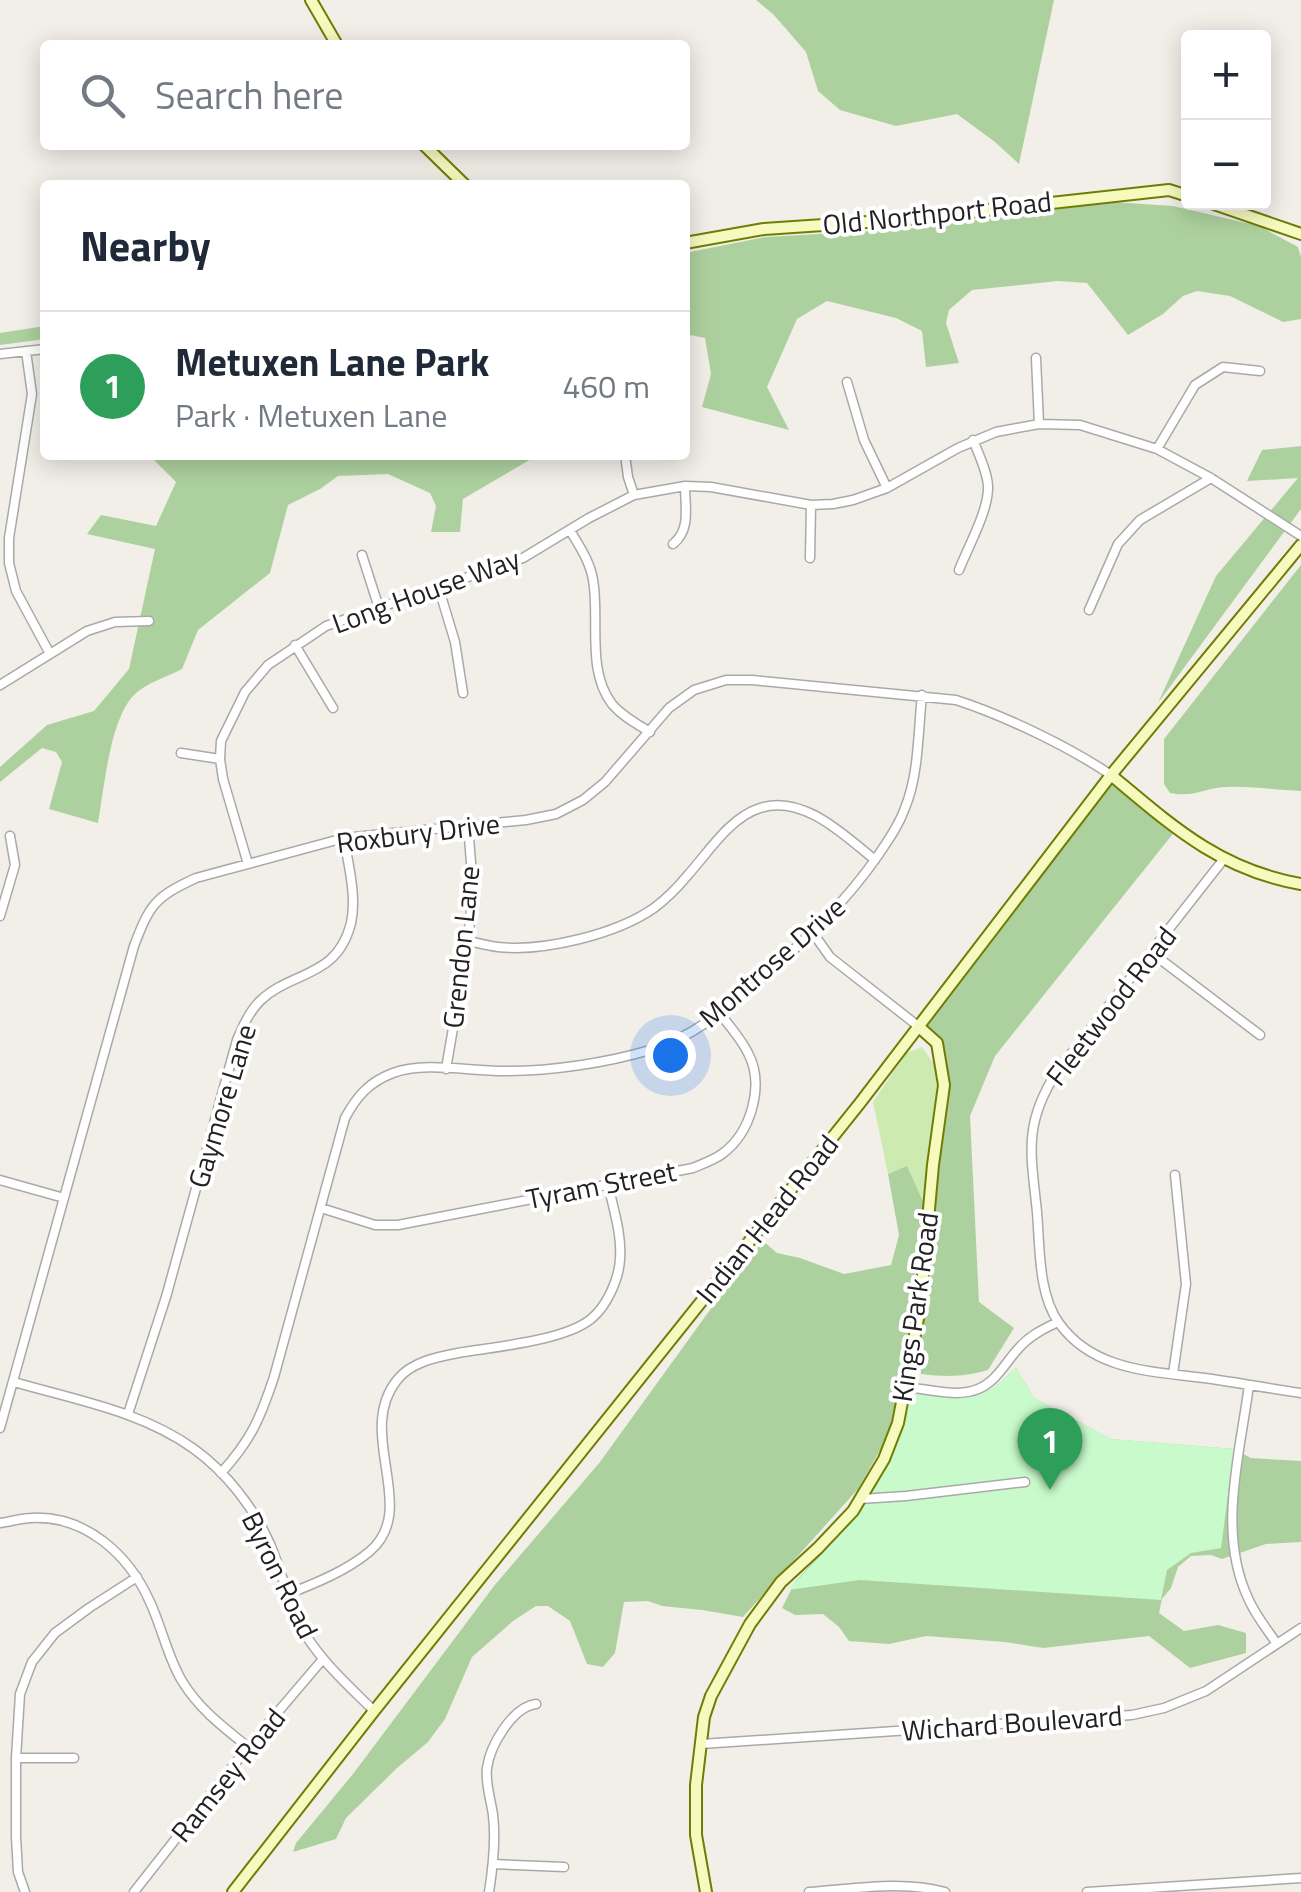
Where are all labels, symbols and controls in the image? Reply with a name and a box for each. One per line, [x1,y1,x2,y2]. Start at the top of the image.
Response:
map controls [1181,30,1271,210]
button: + [1181,30,1271,120]
search box [40,40,690,150]
text: Search here [155,66,343,124]
icon: search [75,68,130,123]
button: − [1181,120,1271,210]
street label: Old Northport Road [820,179,1054,246]
text: Nearby [80,213,211,277]
text: Metuxen Lane Park [175,333,489,391]
text: 1 [104,362,121,410]
text: 460 m [562,362,650,410]
text: Park · Metuxen Lane [175,391,447,439]
street label: Long House Way [326,537,526,644]
street label: Roxbury Drive [334,801,502,864]
street label: Grendon Lane [431,864,490,1030]
street label: Montrose Drive [689,886,854,1037]
street label: Fleetwood Road [1035,917,1187,1094]
street label: Gaymore Lane [176,1019,267,1193]
your location [645,1030,696,1081]
street label: Indian Head Road [685,1125,848,1313]
street label: Tyram Street [522,1149,680,1220]
street label: Kings Park Road [880,1209,949,1405]
pin: 1 [1018,1408,1082,1490]
street label: Byron Road [231,1504,330,1646]
street label: Wichard Boulevard [900,1693,1124,1752]
street label: Ramsey Road [160,1698,295,1851]

